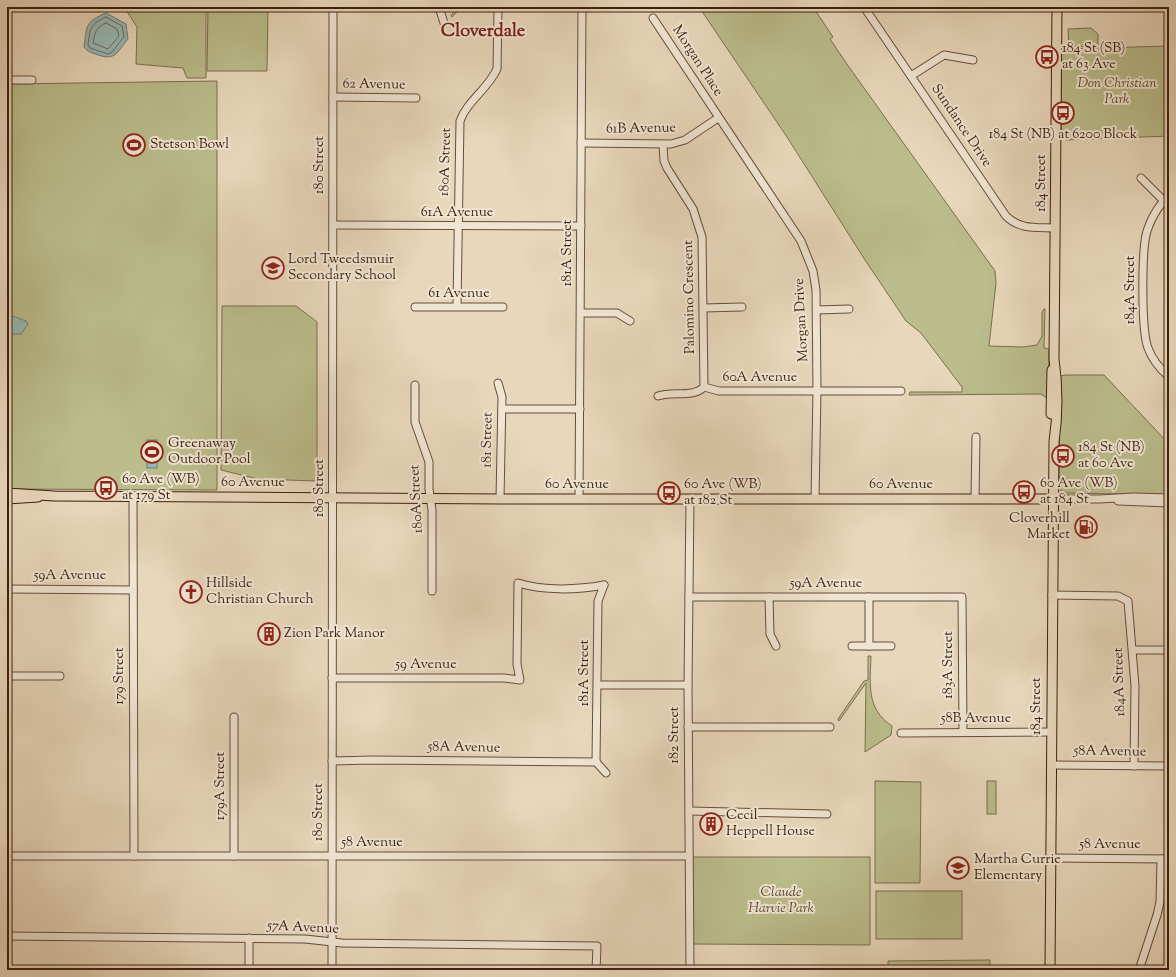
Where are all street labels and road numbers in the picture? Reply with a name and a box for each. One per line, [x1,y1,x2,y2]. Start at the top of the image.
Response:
street label: Morgan Place [667,22,727,100]
street label: 62 Avenue [342,74,406,96]
street label: Sundance Drive [926,80,996,172]
street label: 61B Avenue [606,118,676,140]
street label: 180A Street [435,127,457,197]
street label: 180 Street [310,136,330,194]
street label: 184 Street [1032,154,1052,212]
street label: 61A Avenue [421,203,493,223]
street label: 181A Street [558,219,578,287]
street label: Palomino Crescent [679,240,701,354]
street label: 184A Street [1121,255,1141,325]
street label: Morgan Drive [790,278,814,362]
street label: 61 Avenue [428,284,490,304]
street label: 60A Avenue [723,368,797,388]
street label: 181 Street [478,412,498,468]
street label: 180 Street [310,459,330,517]
street label: 180A Street [405,464,429,534]
street label: 60 Avenue [221,473,285,493]
street label: 60 Avenue [545,475,609,495]
street label: 60 Avenue [869,475,933,495]
street label: 59A Avenue [33,566,106,586]
street label: 59A Avenue [789,574,862,594]
street label: 183A Street [939,631,959,699]
street label: 181A Street [575,639,595,707]
street label: 179 Street [110,647,130,705]
street label: 184A Street [1109,647,1131,717]
street label: 59 Avenue [394,655,457,675]
street label: 184 Street [1027,677,1047,735]
street label: 182 Street [665,706,685,764]
street label: 58B Avenue [940,709,1011,729]
street label: 58A Avenue [426,737,501,759]
street label: 58A Avenue [1072,741,1147,763]
street label: 179A Street [211,751,231,820]
street label: 180 Street [309,783,329,841]
street label: 58 Avenue [340,833,403,853]
street label: 58 Avenue [1078,835,1141,855]
street label: 57A Avenue [266,916,339,940]

